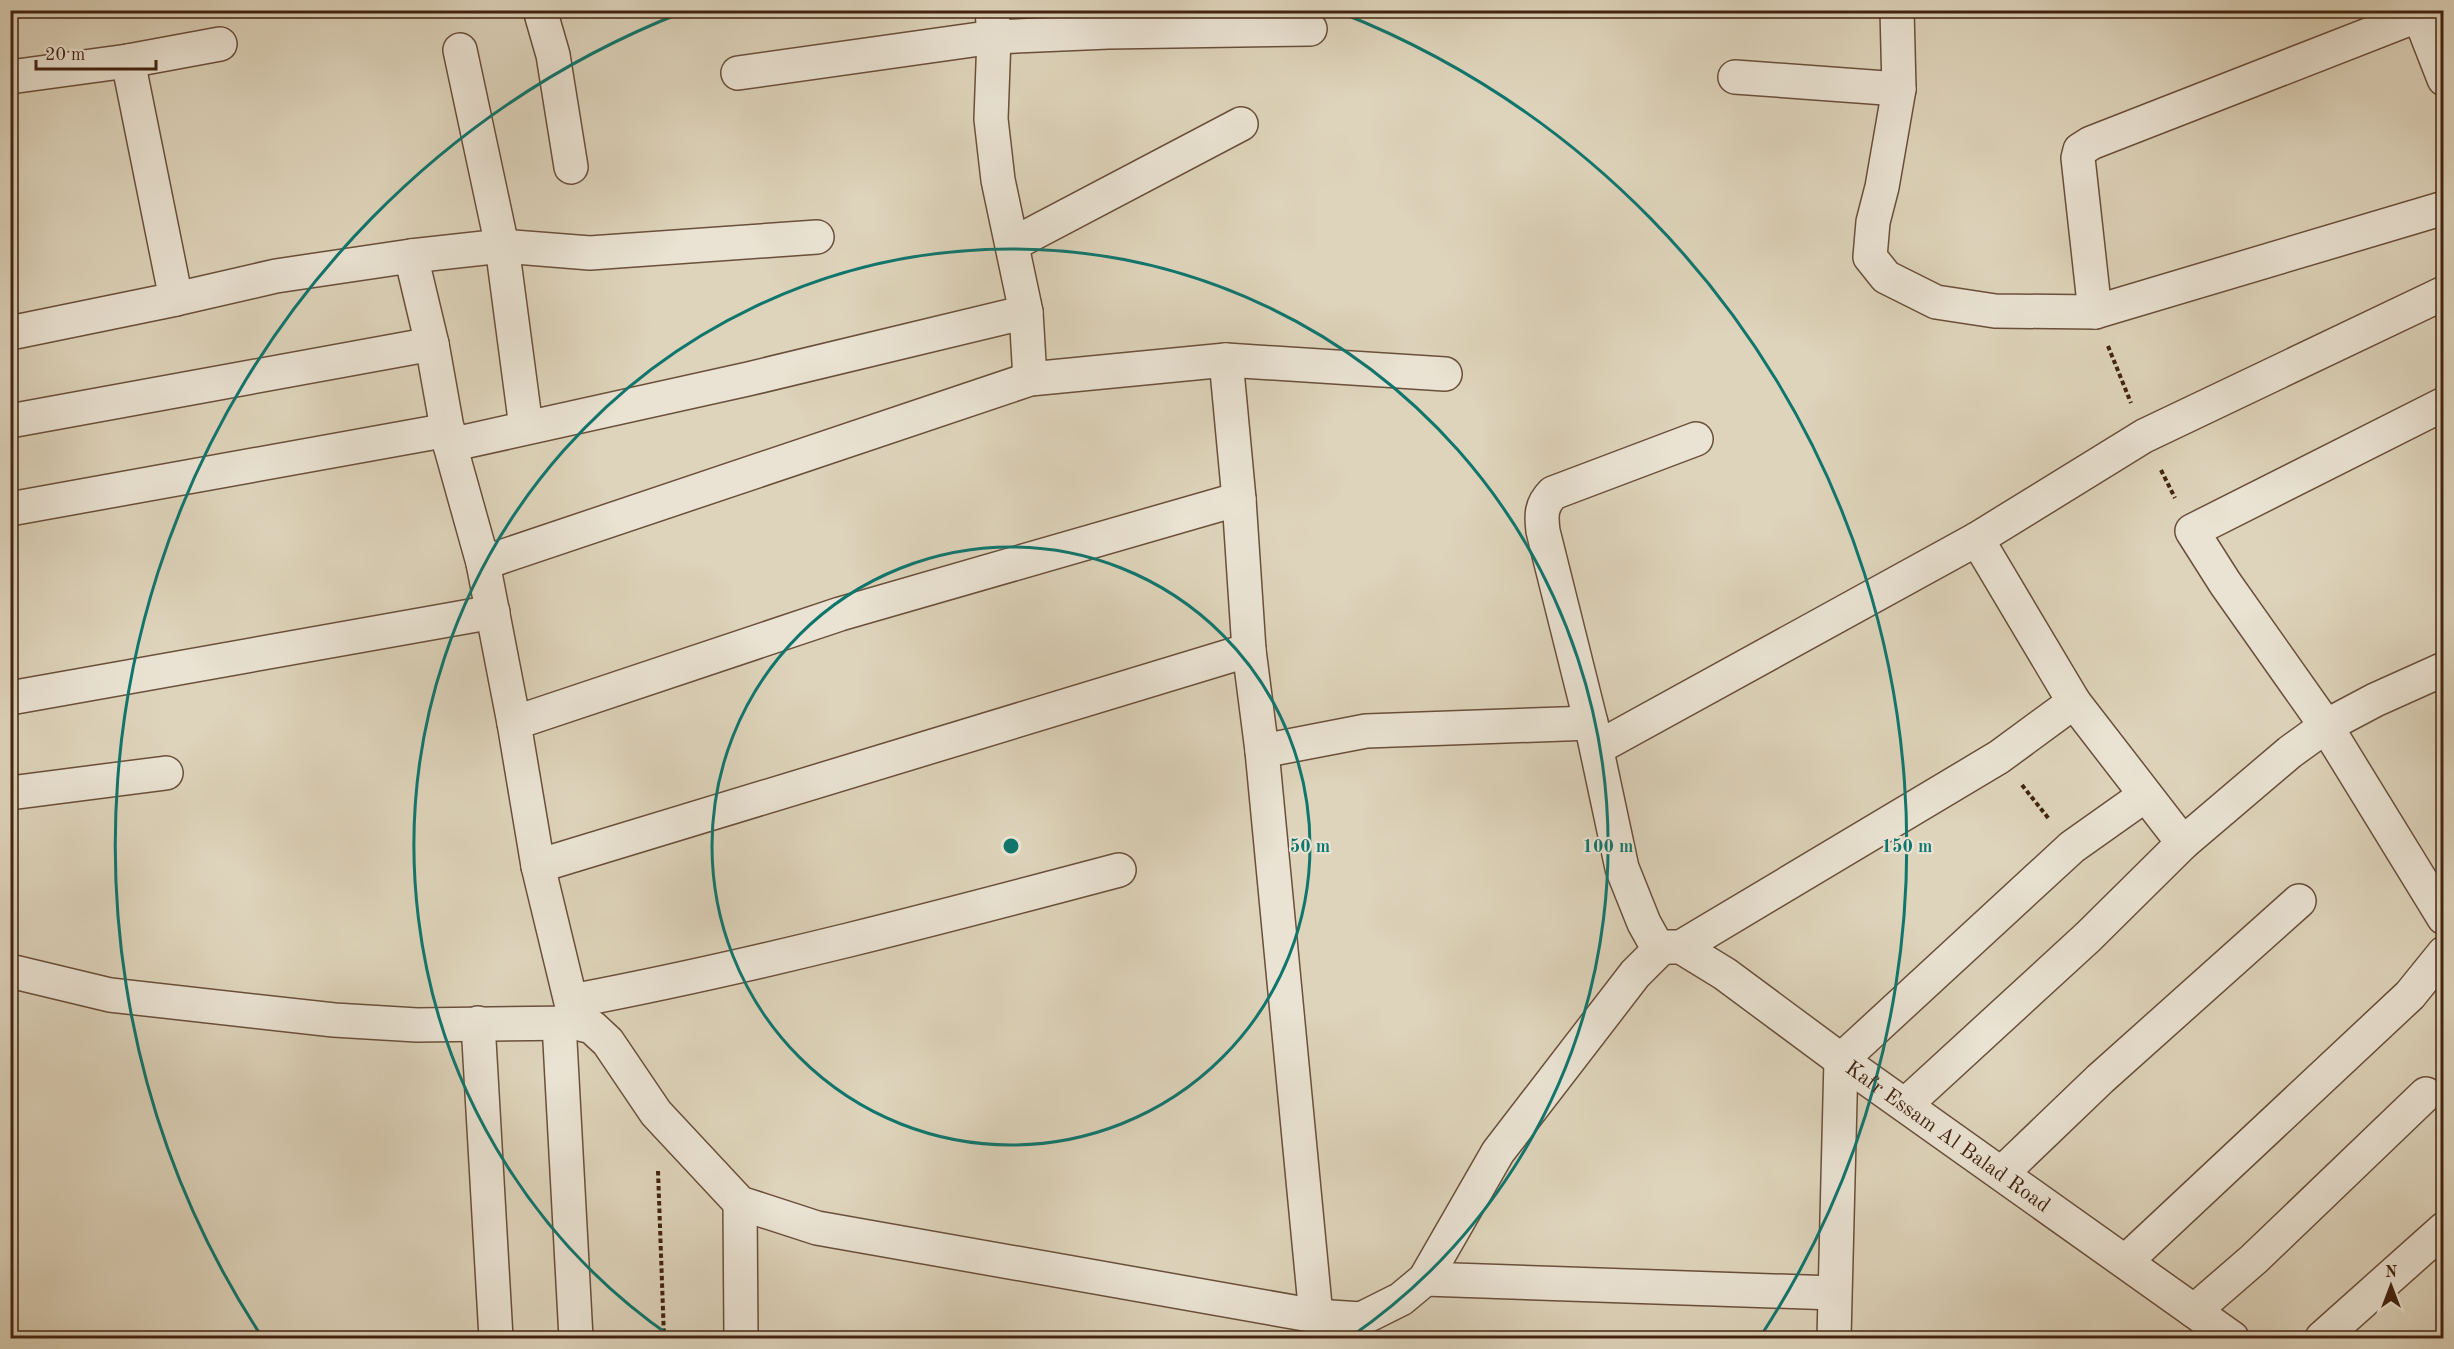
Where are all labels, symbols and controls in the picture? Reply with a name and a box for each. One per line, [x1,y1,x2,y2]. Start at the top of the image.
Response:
scale bar [36,33,156,71]
text: 20 m [45,46,85,64]
centre of rings [1001,836,1021,856]
text: 50 m [1290,838,1330,856]
text: 100 m [1583,838,1633,856]
text: 150 m [1882,838,1932,856]
street label: Kafr Essam Al Balad Road [1841,1058,2053,1217]
north arrow [2361,1256,2421,1316]
text: N [2385,1265,2398,1281]

